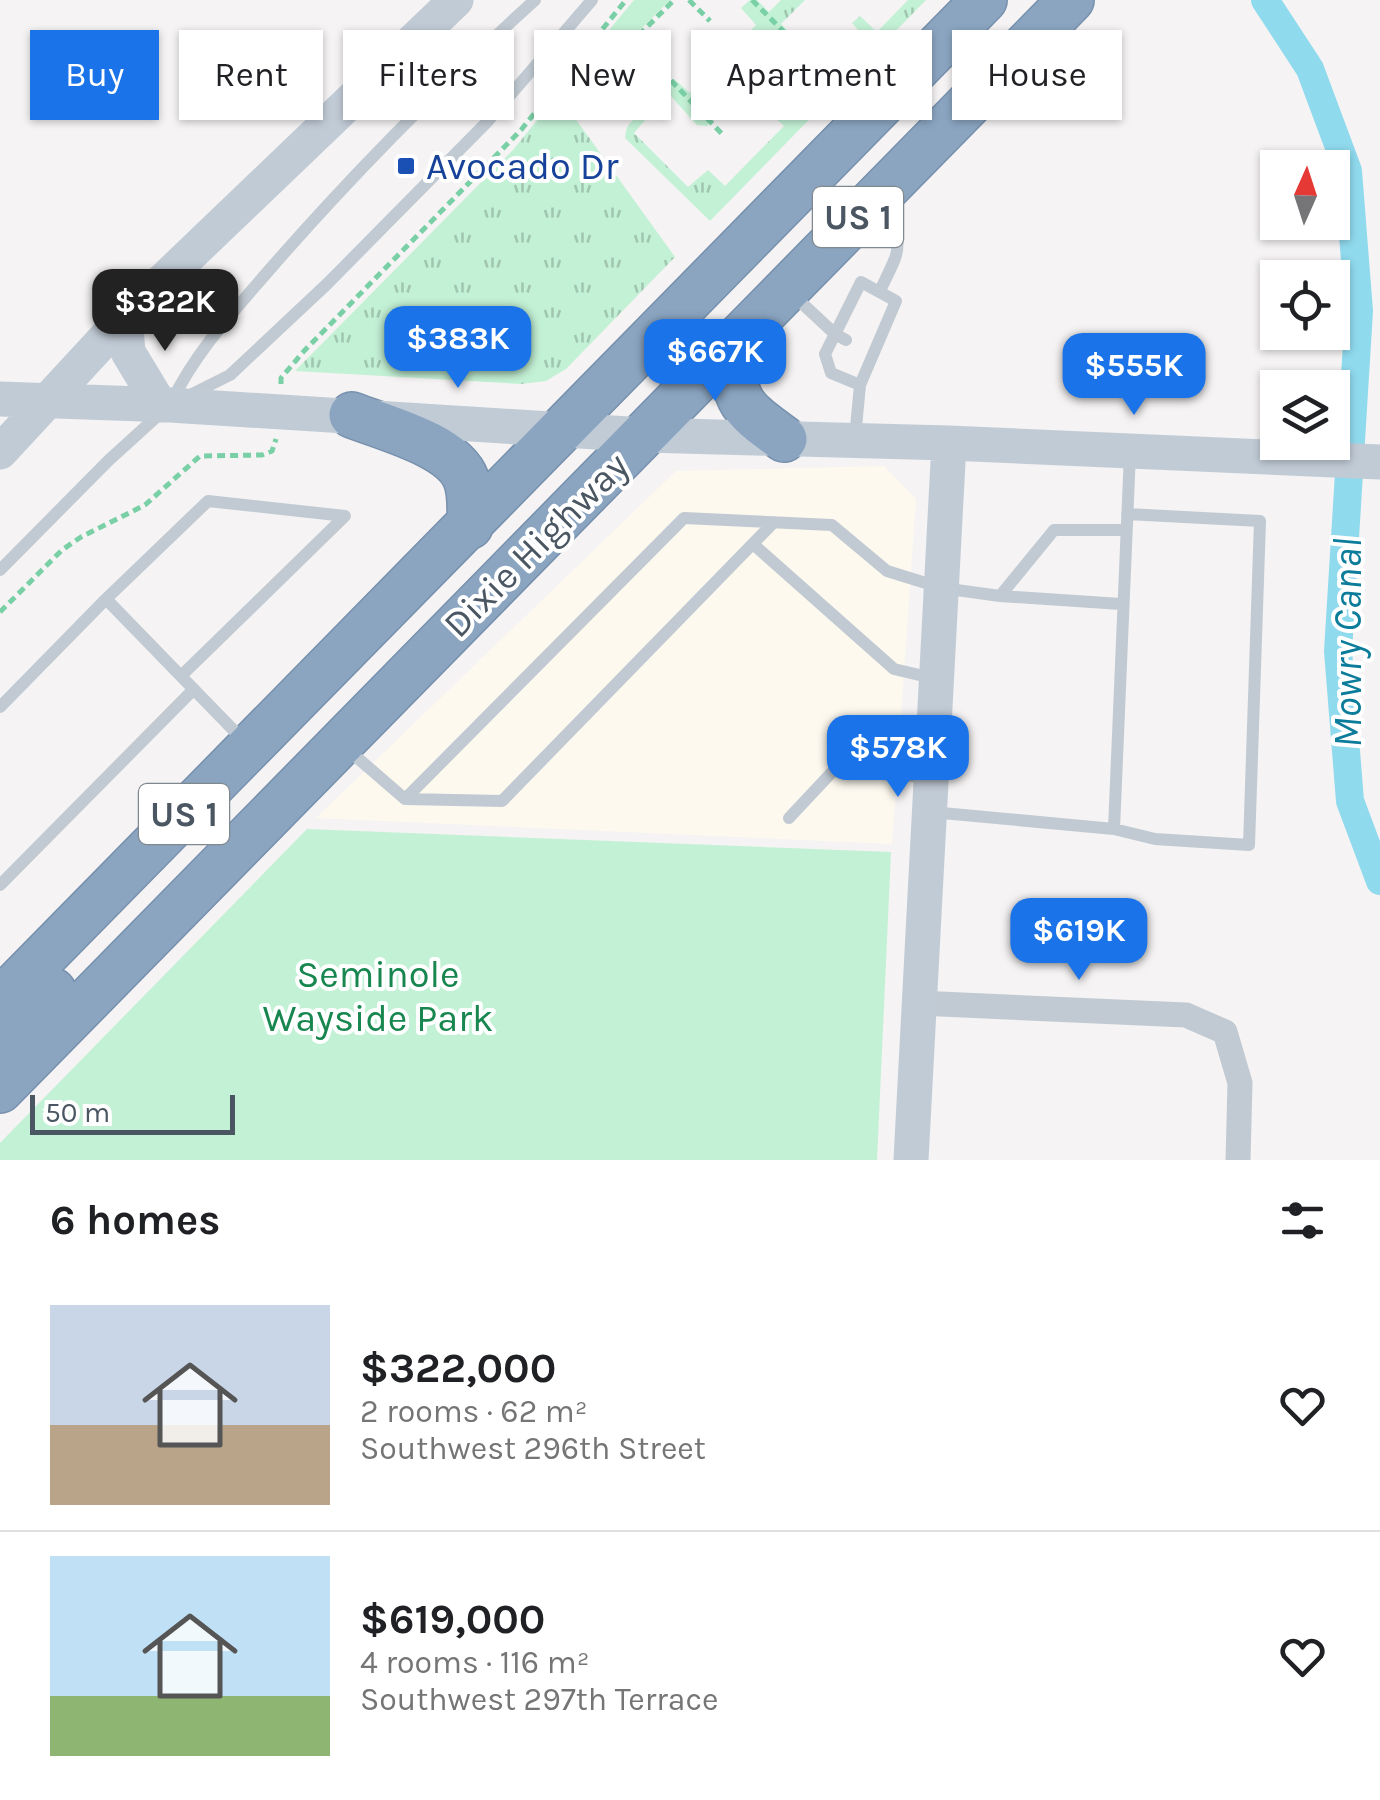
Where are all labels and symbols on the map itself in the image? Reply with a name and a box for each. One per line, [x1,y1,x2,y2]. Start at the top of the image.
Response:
place label: Avocado Dr [426,144,619,189]
north arrow [1260,150,1350,240]
marker: Avocado Dr [395,155,417,177]
road number: US 1 [813,187,903,247]
pin: $322K [95,269,235,354]
pin: $383K [388,306,528,391]
pin: $667K [645,319,785,404]
pin: $555K [1064,333,1204,418]
street label: Dixie Highway [434,443,638,647]
water label: Mowry Canal [1324,538,1371,748]
pin: $578K [828,715,968,800]
road number: US 1 [139,784,229,844]
pin: $619K [1009,898,1149,983]
park label: Seminole Wayside Park [263,952,493,1041]
scale bar [30,1090,235,1134]

